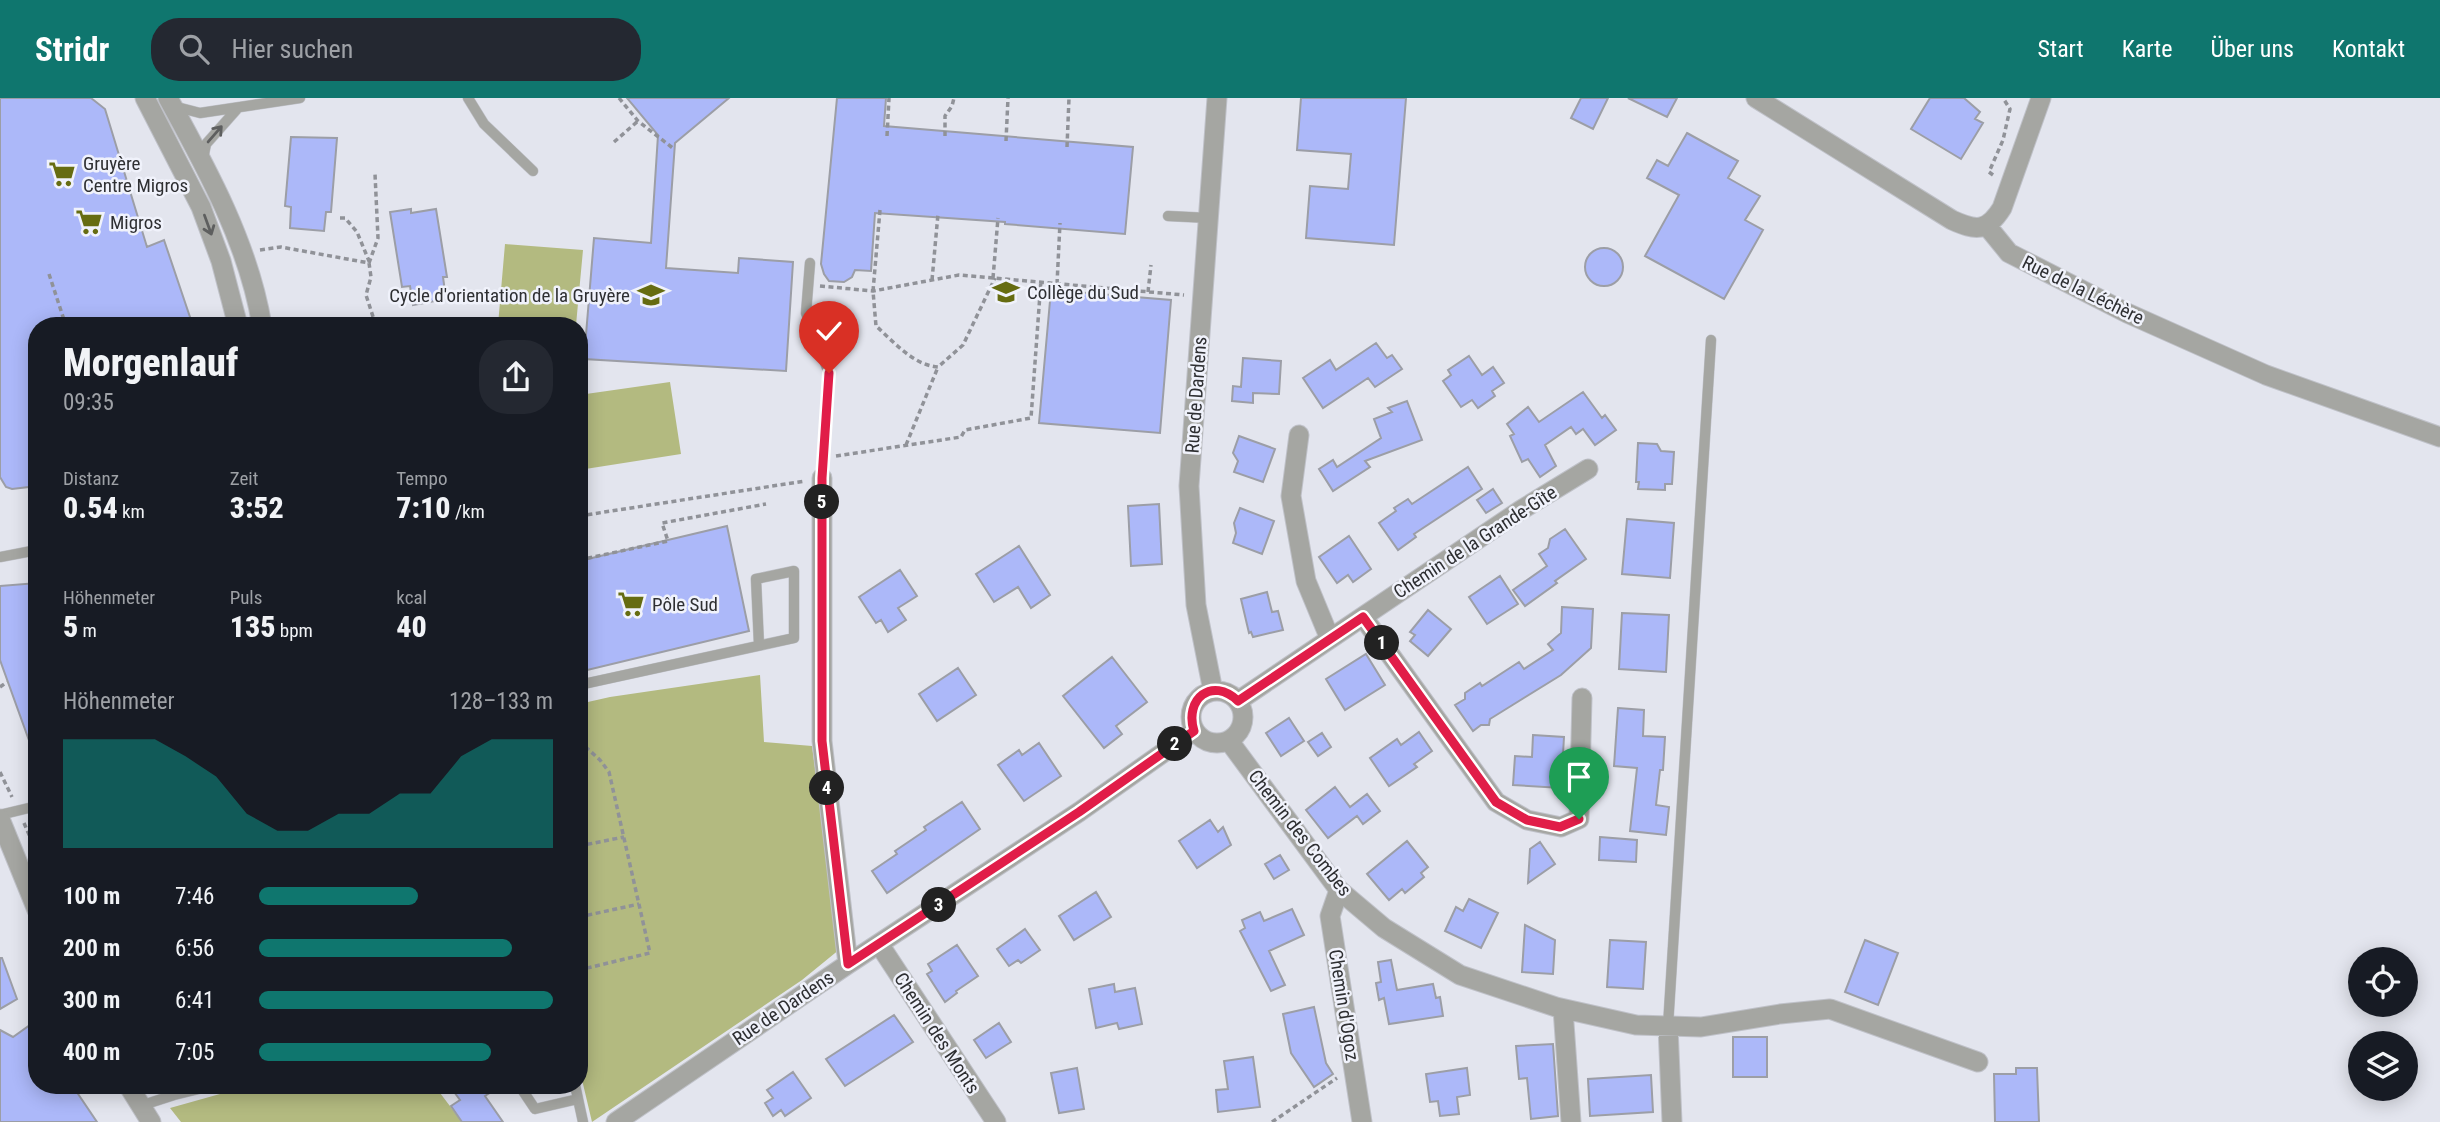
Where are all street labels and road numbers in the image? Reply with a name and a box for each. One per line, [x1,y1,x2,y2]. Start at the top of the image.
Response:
street label: Rue de la Léchère [2018,251,2148,329]
street label: Rue de Dardens [1180,336,1212,454]
street label: Chemin de la Grande-Gîte [1389,481,1561,603]
street label: Chemin des Combes [1244,765,1356,901]
street label: Chemin d'Ogoz [1324,948,1364,1062]
street label: Rue de Dardens [728,966,838,1050]
street label: Chemin des Monts [889,968,985,1098]

